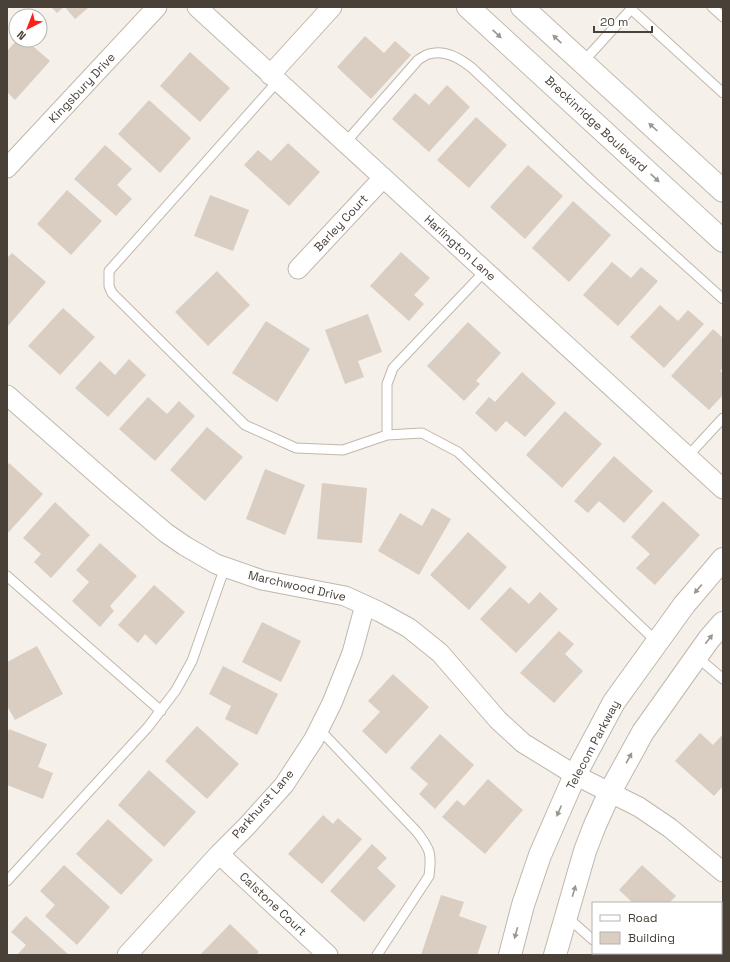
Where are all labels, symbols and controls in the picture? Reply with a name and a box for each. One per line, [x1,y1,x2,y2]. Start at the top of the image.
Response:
north arrow [8,8,48,48]
scale bar [594,8,652,34]
text: 20 m [600,14,628,30]
text: N [14,28,29,43]
one-way arrow [492,29,502,38]
one-way arrow [552,35,562,44]
street label: Kingsbury Drive [45,49,119,127]
street label: Breckinridge Boulevard [542,72,650,176]
one-way arrow [648,122,658,132]
one-way arrow [649,174,660,183]
street label: Barley Court [310,191,372,255]
street label: Harlington Lane [421,212,499,284]
street label: Marchwood Drive [247,567,347,605]
one-way arrow [693,583,702,594]
one-way arrow [705,634,714,644]
street label: Telecom Parkway [563,697,623,793]
one-way arrow [625,752,632,764]
street label: Parkhurst Lane [229,766,297,842]
one-way arrow [556,805,563,817]
street label: Calstone Court [236,869,310,939]
one-way arrow [571,884,577,896]
legend [592,902,722,954]
text: Road [628,910,657,926]
one-way arrow [513,927,519,939]
text: Building [628,930,675,946]

